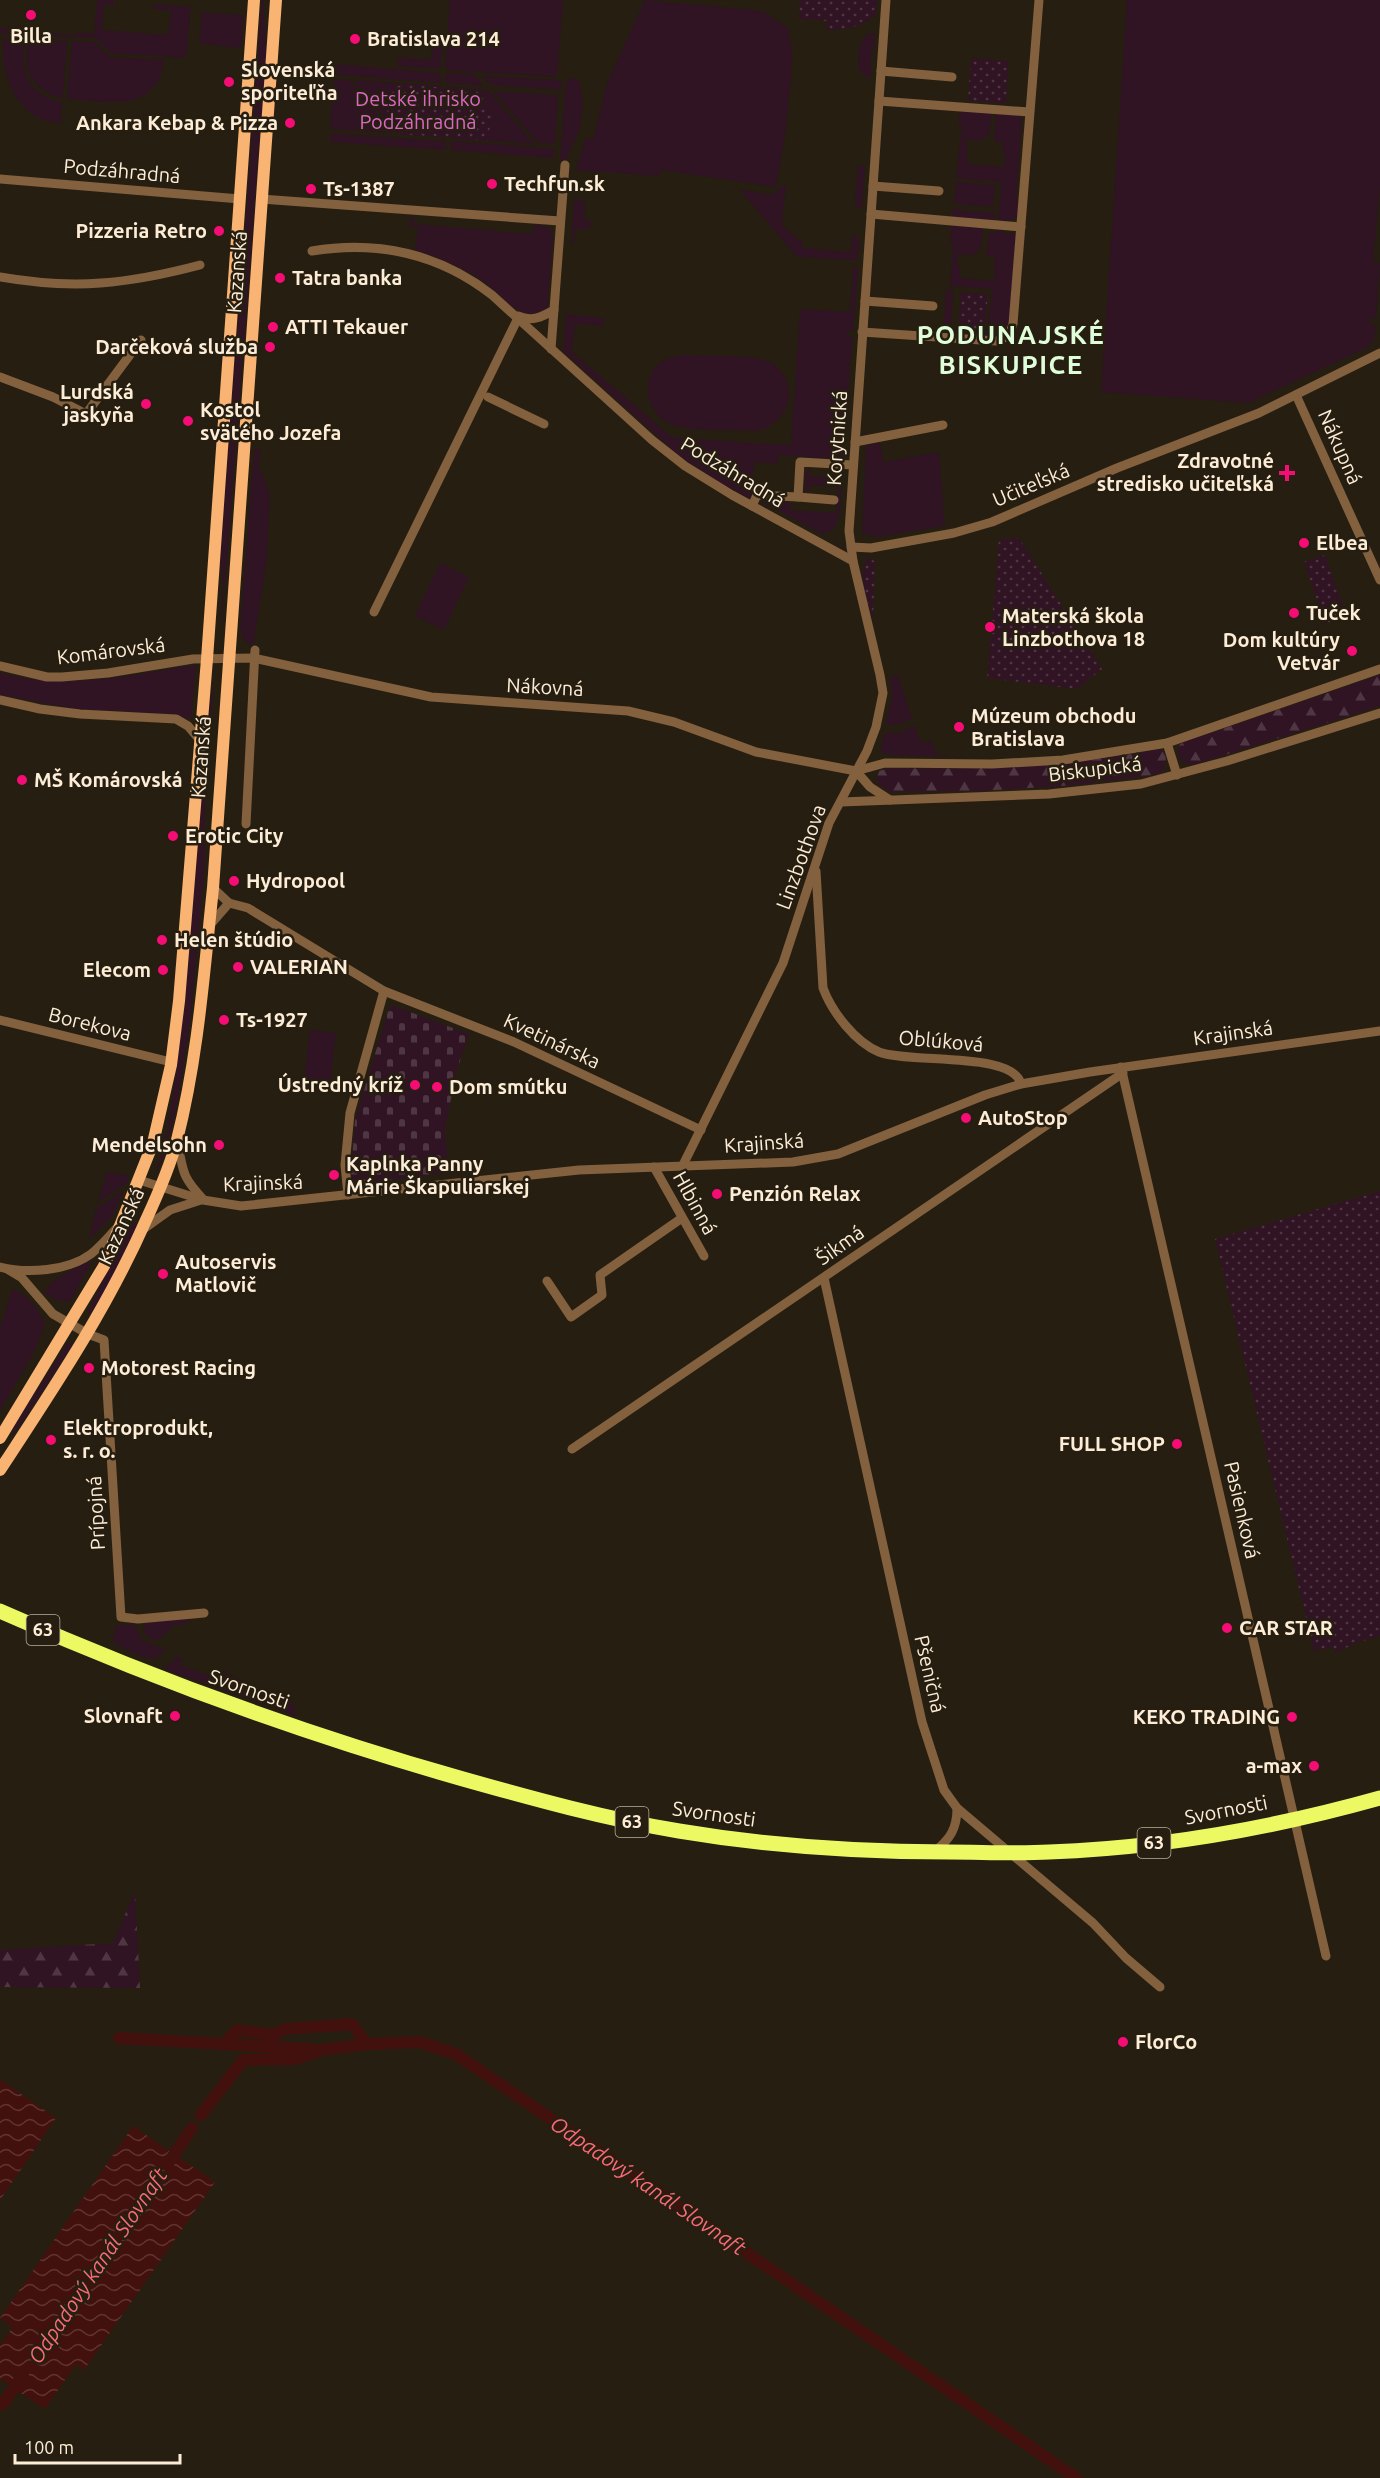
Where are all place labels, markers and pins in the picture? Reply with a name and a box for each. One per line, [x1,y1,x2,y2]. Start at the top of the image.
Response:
marker: Billa [24,8,38,22]
place label: Billa [10,24,52,47]
place label: Bratislava 214 [367,27,500,50]
marker: Bratislava 214 [348,32,362,46]
place label: Slovenská sporiteľňa [241,58,338,104]
marker: Slovenská sporiteľňa [222,75,236,89]
place label: Ankara Kebap & Pizza [76,111,278,134]
marker: Ankara Kebap & Pizza [283,116,297,130]
place label: Techfun.sk [504,172,605,195]
place label: Ts-1387 [323,177,395,200]
marker: Techfun.sk [485,177,499,191]
marker: Ts-1387 [304,182,318,196]
place label: Pizzeria Retro [76,219,207,242]
marker: Pizzeria Retro [212,224,226,238]
place label: Tatra banka [292,266,402,289]
marker: Tatra banka [273,271,287,285]
place label: ATTI Tekauer [285,315,409,338]
marker: ATTI Tekauer [266,320,280,334]
place label: Darčeková služba [95,335,258,358]
marker: Darčeková služba [263,340,277,354]
place label: Lurdská jaskyňa [60,380,134,426]
marker: Lurdská jaskyňa [139,397,153,411]
place label: Kostol svätého Jozefa [200,398,341,444]
marker: Kostol svätého Jozefa [181,414,195,428]
place label: Zdravotné stredisko učiteľská [1097,449,1274,495]
marker: Zdravotné stredisko učiteľská [1278,464,1296,482]
place label: Elbea [1316,531,1368,554]
marker: Elbea [1297,536,1311,550]
place label: Tuček [1306,601,1361,624]
place label: Materská škola Linzbothova 18 [1002,604,1145,650]
marker: Tuček [1287,606,1301,620]
marker: Materská škola Linzbothova 18 [983,620,997,634]
place label: Dom kultúry Vetvár [1223,628,1341,674]
marker: Dom kultúry Vetvár [1345,644,1359,658]
place label: Múzeum obchodu Bratislava [971,704,1137,750]
marker: Múzeum obchodu Bratislava [952,720,966,734]
place label: MŠ Komárovská [34,768,183,791]
marker: MŠ Komárovská [15,773,29,787]
place label: Erotic City [185,824,284,847]
marker: Erotic City [166,829,180,843]
place label: Hydropool [246,869,345,892]
marker: Hydropool [227,874,241,888]
place label: Helen štúdio [174,928,293,951]
marker: Helen štúdio [155,933,169,947]
place label: VALERIAN [250,955,348,978]
place label: Elecom [83,958,151,981]
marker: VALERIAN [231,960,245,974]
marker: Elecom [156,963,170,977]
place label: Ts-1927 [236,1008,308,1031]
marker: Ts-1927 [217,1013,231,1027]
place label: Ústredný kríž [278,1072,403,1096]
place label: Dom smútku [449,1075,567,1098]
marker: Ústredný kríž [408,1078,422,1092]
marker: Dom smútku [430,1080,444,1094]
place label: AutoStop [978,1106,1068,1129]
marker: AutoStop [959,1111,973,1125]
place label: Mendelsohn [92,1133,207,1156]
marker: Mendelsohn [212,1138,226,1152]
place label: Kaplnka Panny Márie Škapuliarskej [346,1152,529,1198]
marker: Kaplnka Panny Márie Škapuliarskej [327,1168,341,1182]
place label: Penzión Relax [729,1182,861,1205]
marker: Penzión Relax [710,1187,724,1201]
place label: Autoservis Matlovič [175,1250,277,1296]
marker: Autoservis Matlovič [156,1267,170,1281]
place label: Motorest Racing [101,1356,256,1379]
marker: Motorest Racing [82,1361,96,1375]
place label: Elektroprodukt, s. r. o. [63,1416,213,1462]
place label: FULL SHOP [1059,1432,1165,1455]
marker: Elektroprodukt, s. r. o. [44,1433,58,1447]
marker: FULL SHOP [1170,1437,1184,1451]
place label: CAR STAR [1239,1616,1333,1639]
marker: CAR STAR [1220,1621,1234,1635]
place label: Slovnaft [84,1704,163,1727]
place label: KEKO TRADING [1133,1705,1280,1728]
marker: Slovnaft [168,1709,182,1723]
marker: KEKO TRADING [1285,1710,1299,1724]
place label: a-max [1246,1754,1302,1777]
marker: a-max [1307,1759,1321,1773]
place label: FlorCo [1135,2030,1197,2053]
marker: FlorCo [1116,2035,1130,2049]

